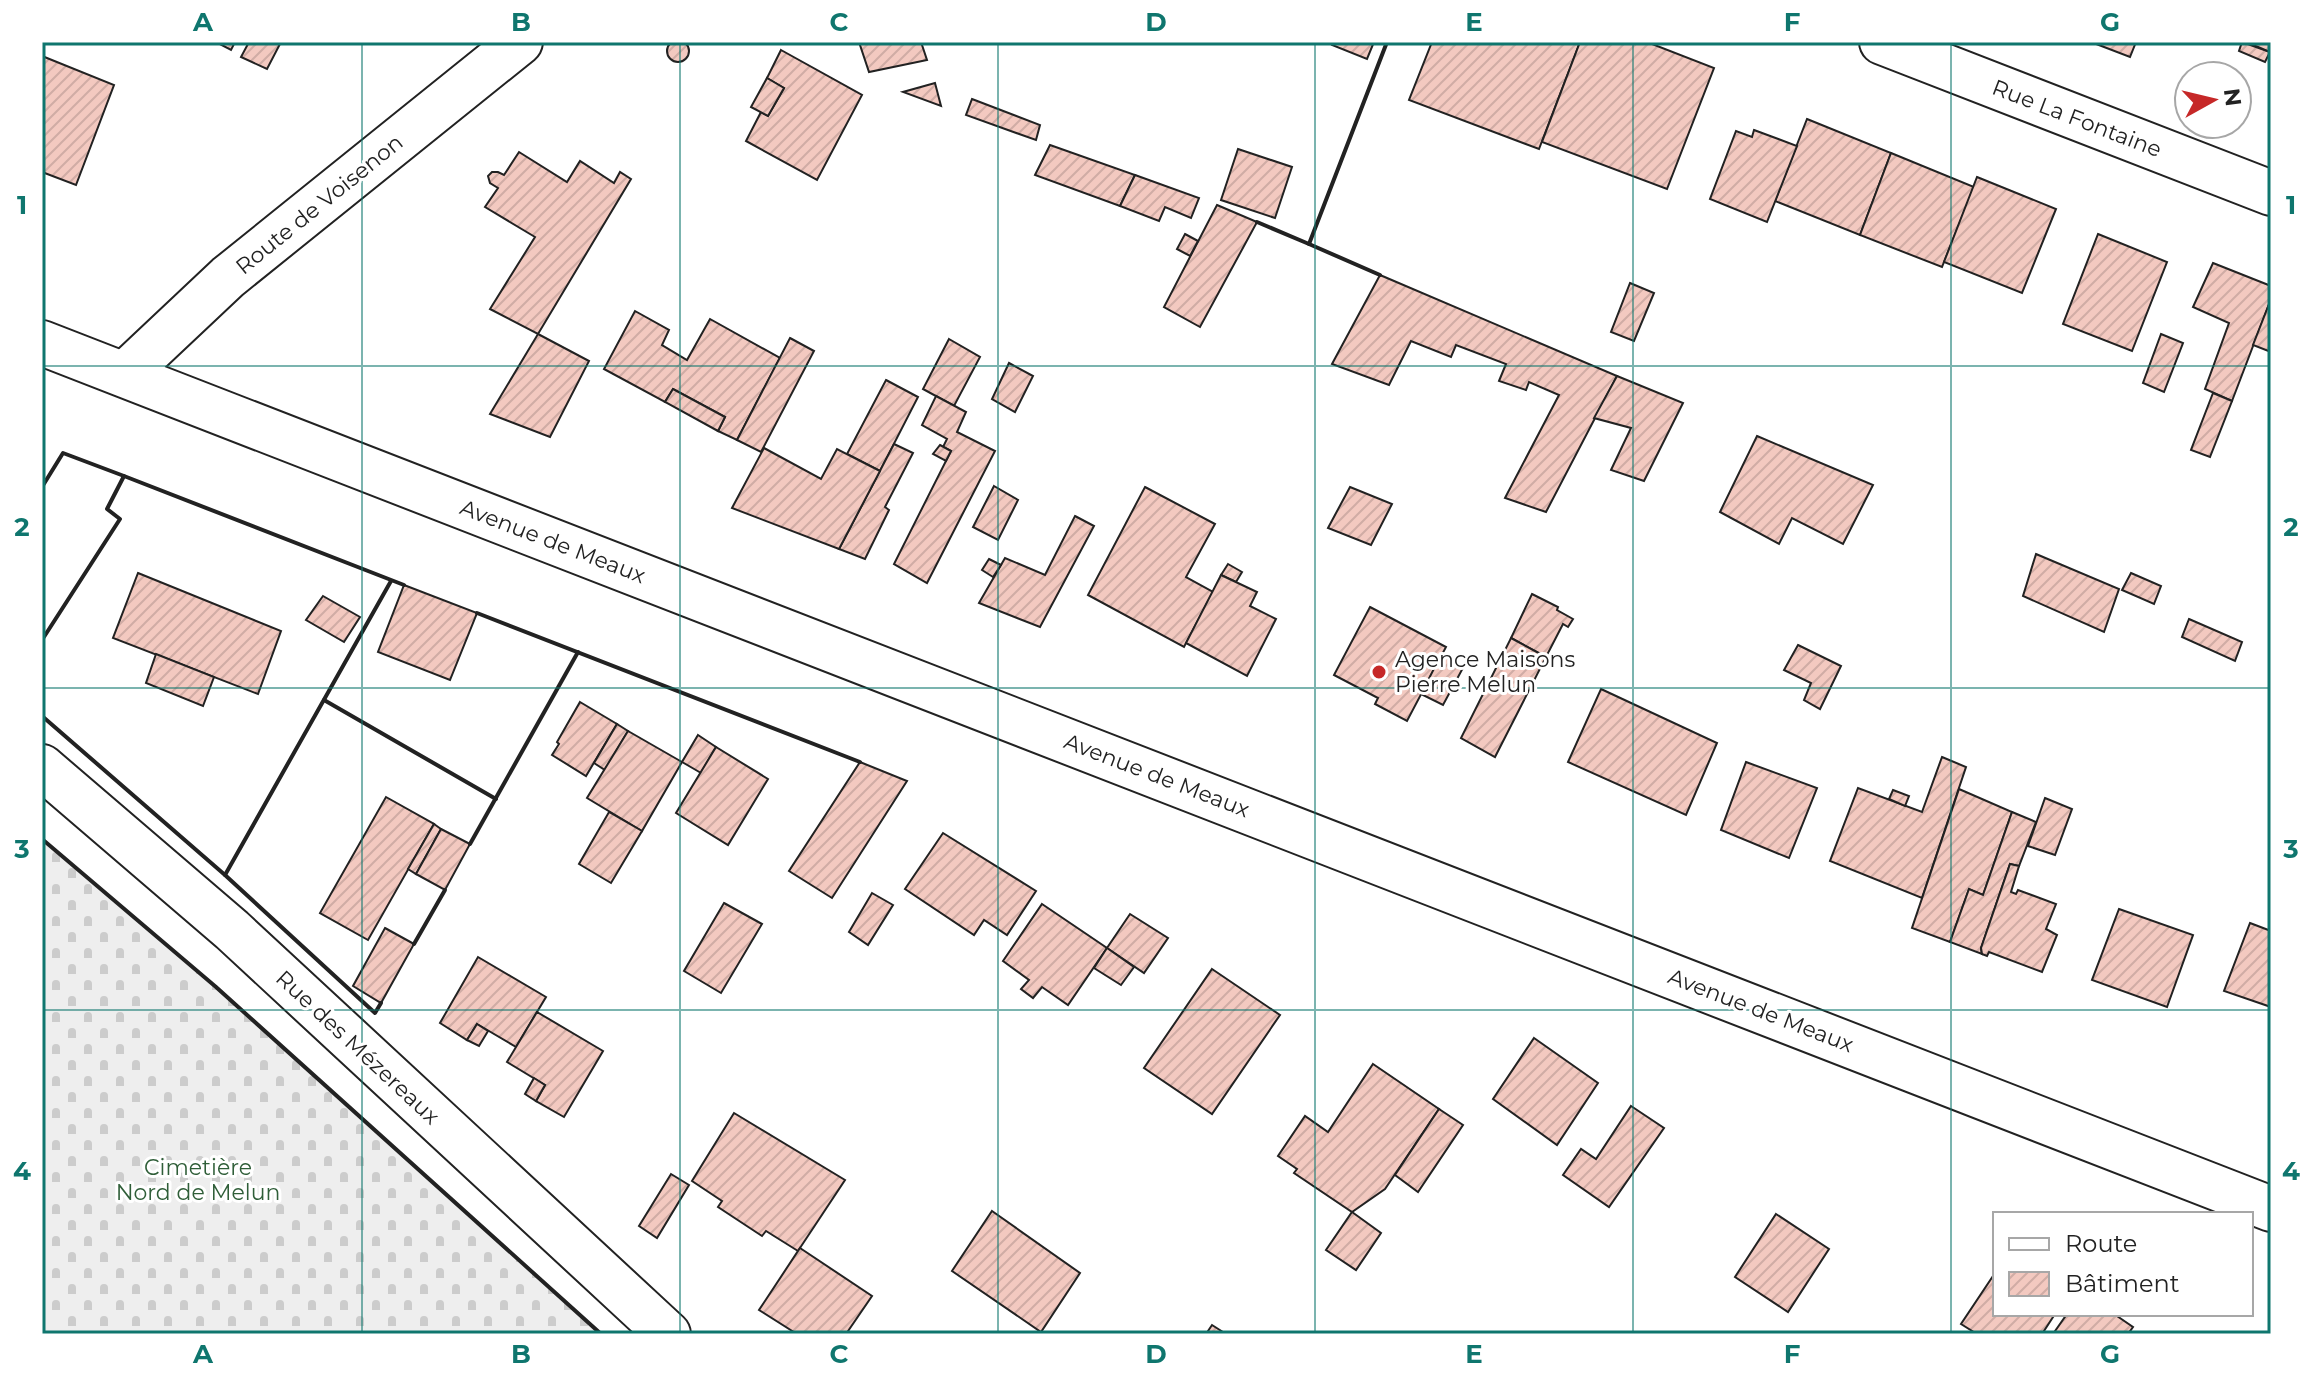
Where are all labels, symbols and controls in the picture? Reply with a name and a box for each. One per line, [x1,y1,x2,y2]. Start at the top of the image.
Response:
text: A [192,6,214,38]
text: B [511,6,531,38]
text: C [830,6,849,38]
text: D [1145,6,1167,38]
text: E [1465,6,1483,38]
text: F [1784,6,1800,38]
text: G [2100,6,2120,38]
north arrow [2173,60,2253,140]
street label: Rue La Fontaine [1988,74,2165,163]
text: N [2218,87,2247,108]
street label: Route de Voisenon [230,129,408,280]
text: 1 [17,189,27,221]
text: 1 [2286,189,2296,221]
street label: Avenue de Meaux [456,494,649,589]
text: 2 [14,511,30,543]
text: 2 [2283,511,2299,543]
place label: Agence Maisons Pierre Melun [1395,646,1575,698]
marker: Agence Maisons Pierre Melun [1370,663,1388,681]
street label: Avenue de Meaux [1060,728,1253,823]
text: 3 [13,833,30,865]
text: 3 [2282,833,2299,865]
street label: Avenue de Meaux [1664,963,1857,1058]
street label: Rue des Mézereaux [270,965,445,1130]
park label: Cimetière Nord de Melun [116,1154,280,1206]
text: 4 [13,1155,31,1187]
text: 4 [2282,1155,2300,1187]
legend [1993,1212,2253,1316]
text: Route [2065,1229,2137,1258]
text: Bâtiment [2065,1269,2180,1298]
text: A [192,1338,214,1370]
text: B [511,1338,531,1370]
text: C [830,1338,849,1370]
text: D [1145,1338,1167,1370]
text: E [1465,1338,1483,1370]
text: F [1784,1338,1800,1370]
text: G [2100,1338,2120,1370]

